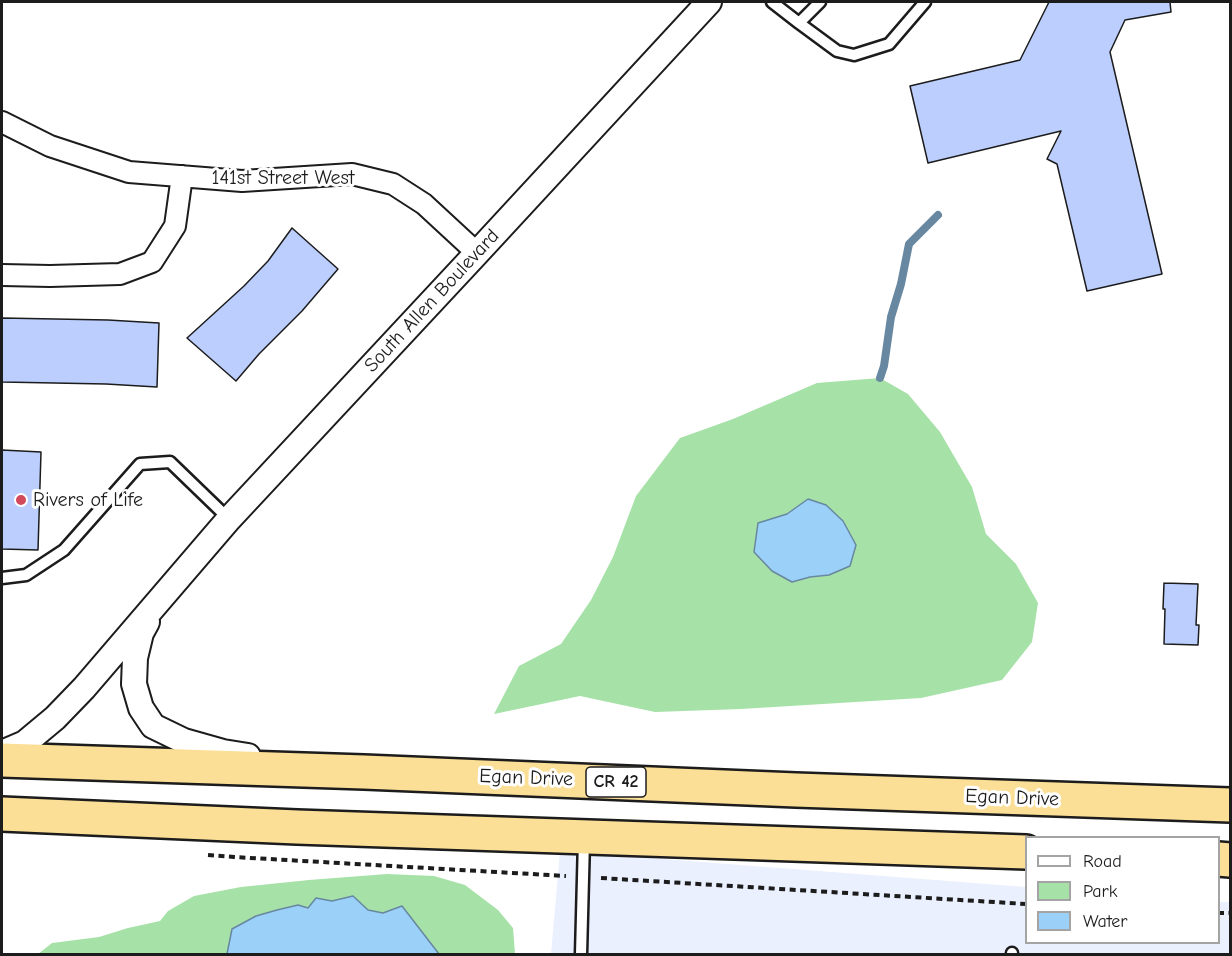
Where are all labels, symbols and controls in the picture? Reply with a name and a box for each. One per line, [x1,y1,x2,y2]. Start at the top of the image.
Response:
street label: 141st Street West [212,166,354,190]
street label: South Allen Boulevard [359,224,505,378]
place label: Rivers of Life [33,488,143,512]
marker: Rivers of Life [14,493,28,507]
street label: Egan Drive [479,764,573,792]
road number: CR 42 [586,767,646,797]
street label: Egan Drive [965,784,1059,812]
legend [1025,836,1220,944]
text: Road [1083,851,1122,872]
text: Park [1083,881,1117,902]
text: Water [1083,911,1127,932]

